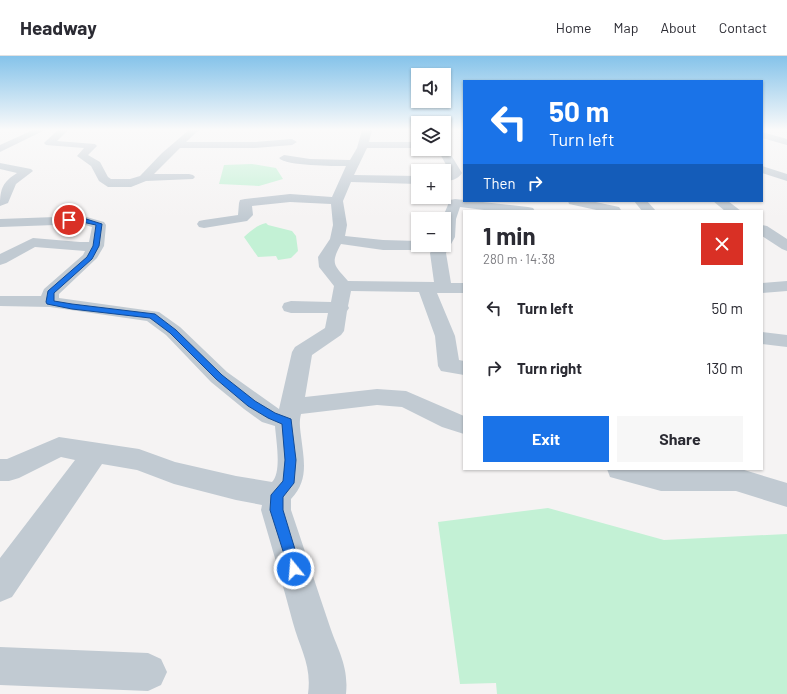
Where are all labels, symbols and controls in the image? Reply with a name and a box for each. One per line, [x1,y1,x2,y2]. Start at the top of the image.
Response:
text: Headway [20,16,97,39]
text: Home [556,19,592,36]
text: Map [614,19,638,36]
text: About [660,19,697,36]
text: Contact [719,19,767,36]
map controls [411,68,451,252]
button: sound [411,68,451,108]
text: 50 m [549,94,609,128]
icon: left [483,96,535,148]
button: layers [411,116,451,156]
text: Turn left [549,128,615,150]
button: + [411,164,451,204]
icon: right [524,172,546,194]
text: Then [483,174,516,192]
pin [52,203,86,237]
icon: arrive [58,209,80,231]
button: − [411,212,451,252]
text: 1 min [483,221,536,250]
button: close [701,223,743,265]
text: 280 m · 14:38 [483,251,555,267]
icon: left [483,297,505,319]
text: Turn left [517,299,573,317]
text: 50 m [711,299,743,317]
icon: right [483,357,505,379]
text: Turn right [517,359,582,377]
text: 130 m [706,359,743,377]
button: Exit [483,416,609,462]
button: Share [617,416,743,462]
position arrow [273,548,315,590]

